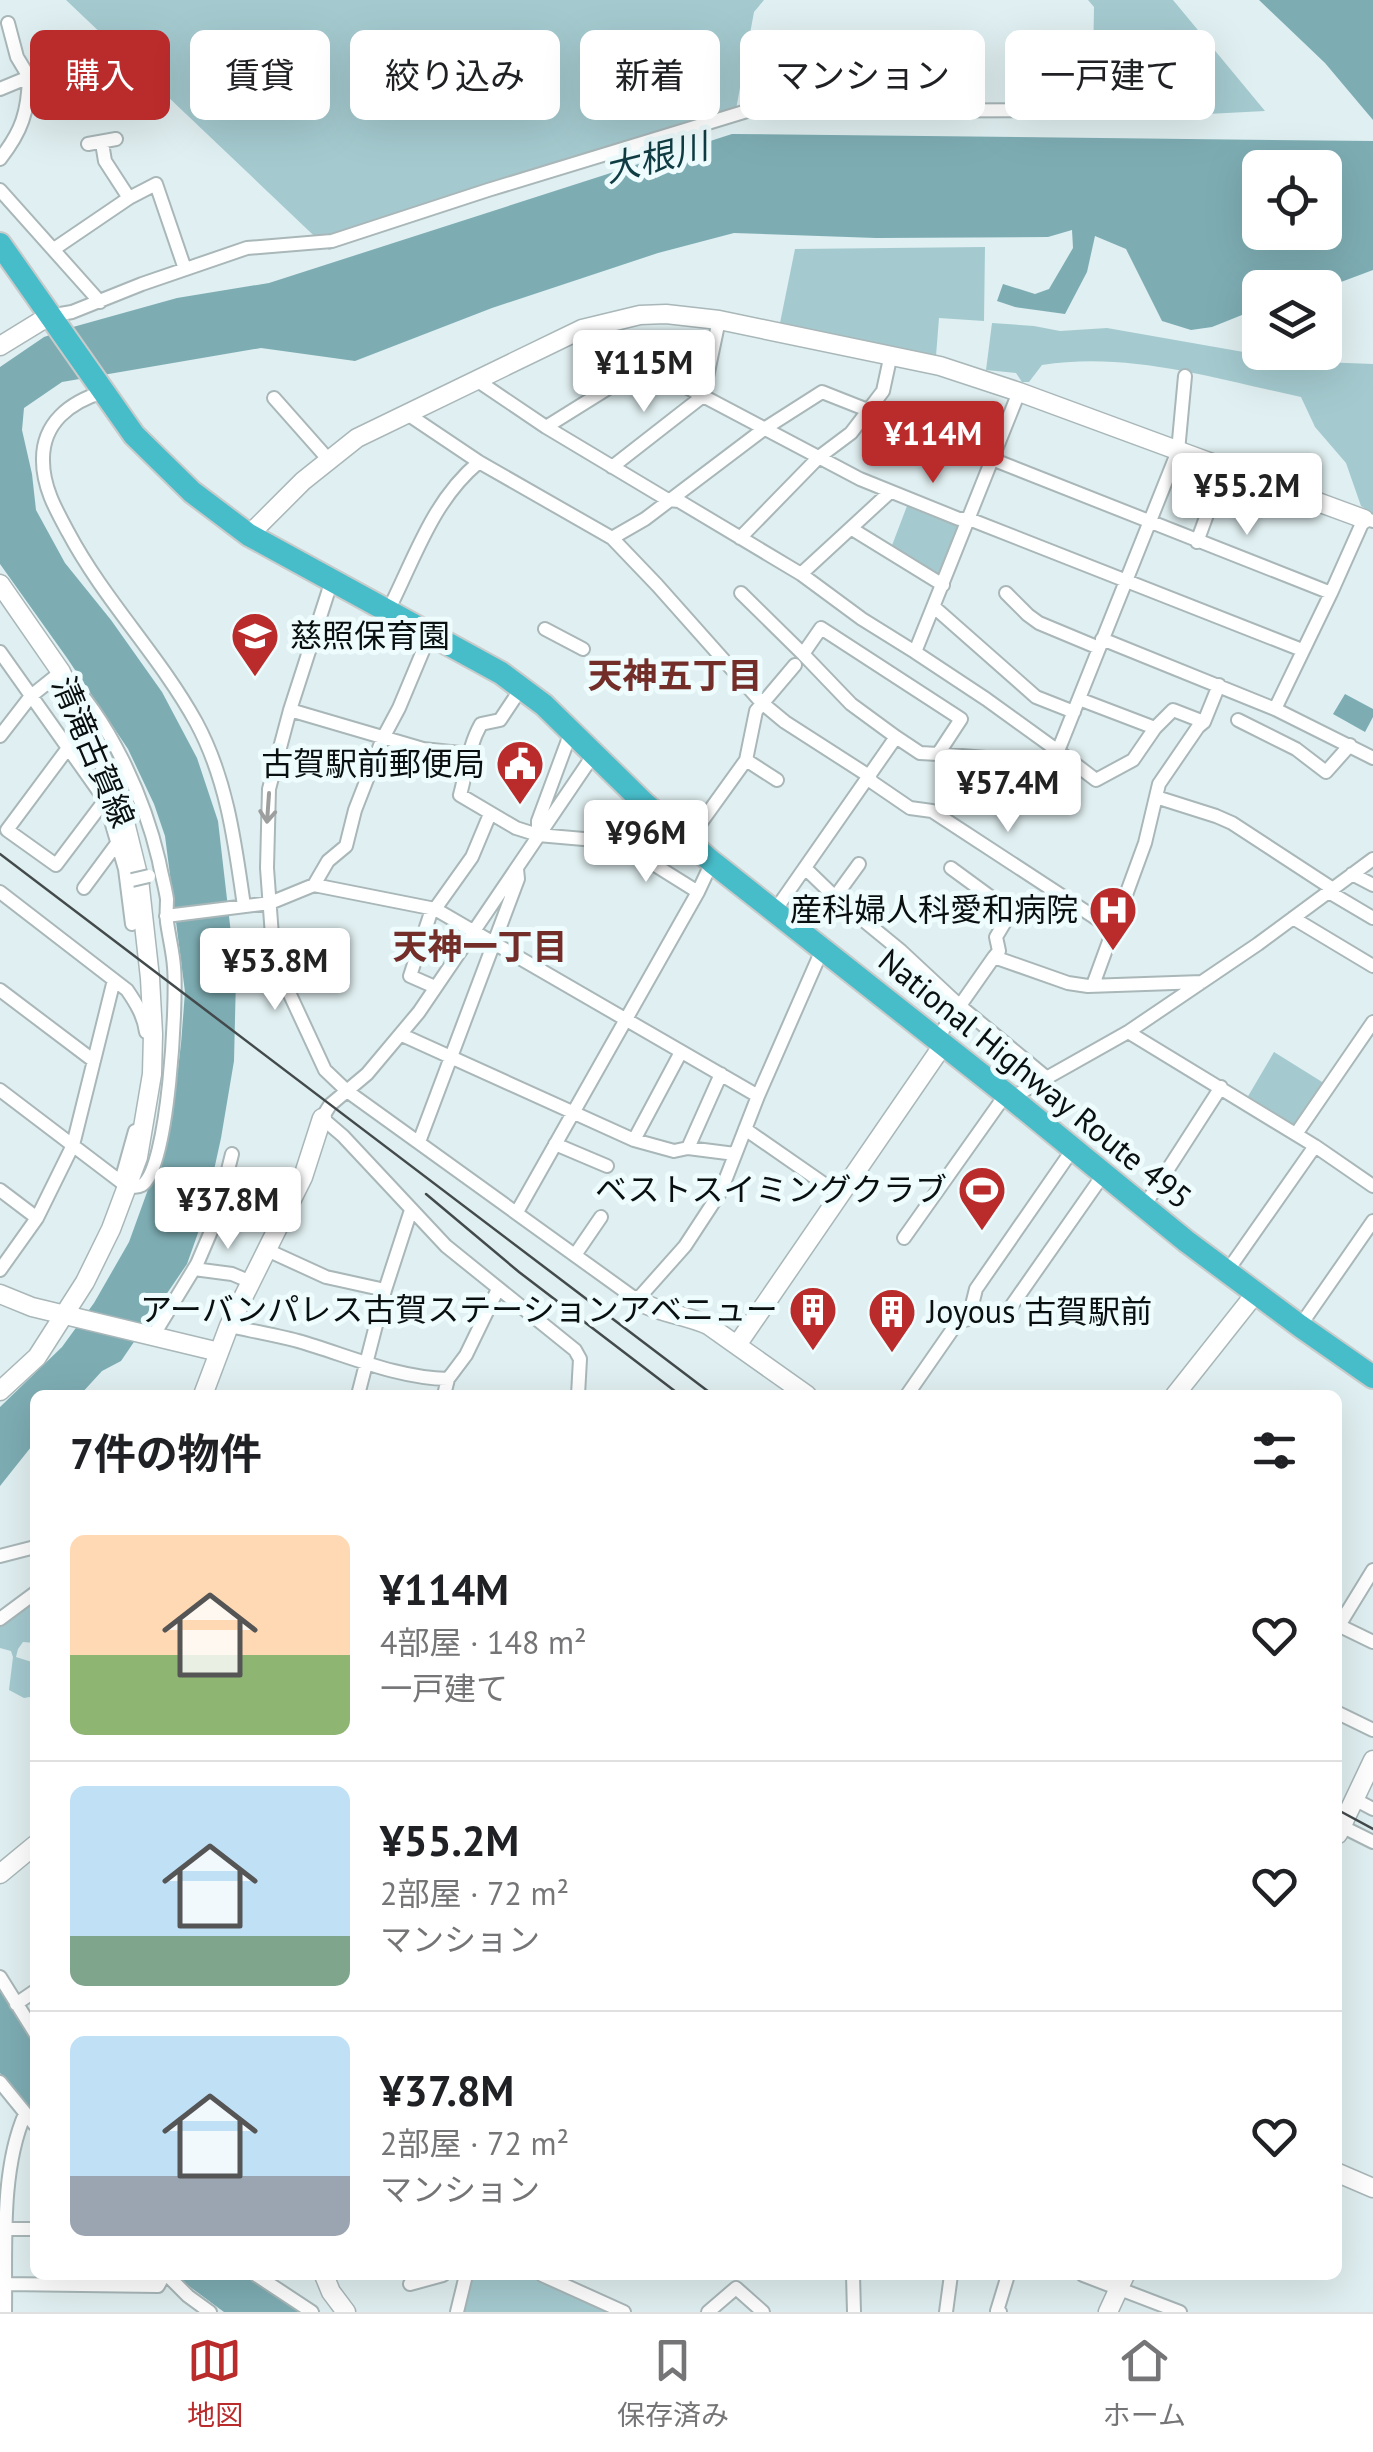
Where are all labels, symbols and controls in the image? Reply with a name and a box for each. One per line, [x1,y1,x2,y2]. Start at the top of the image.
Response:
chip: 購入 [30,30,170,120]
chip: 賃貸 [190,30,330,120]
chip: 絞り込み [350,30,560,120]
chip: 新着 [580,30,720,120]
chip: マンション [740,30,985,120]
chip: 一戸建て [1005,30,1215,120]
water label: 大根川 [599,121,716,192]
map controls [1242,150,1342,370]
button: locate [1242,150,1342,250]
button: layers [1242,270,1342,370]
pin: ¥115M [574,330,714,415]
text: ¥115M [595,341,693,383]
pin: ¥114M [863,401,1003,486]
text: ¥114M [884,412,982,454]
pin: ¥55.2M [1166,453,1328,538]
text: ¥55.2M [1194,464,1300,506]
school or university icon: 慈照保育園 [229,610,281,678]
place label: 慈照保育園 [290,614,450,656]
district label: 天神五丁目 [587,652,763,698]
street label: 清滝古賀線 [43,670,145,833]
public building icon: 古賀駅前郵便局 [494,738,546,806]
place label: 古賀駅前郵便局 [261,742,485,784]
pin: ¥57.4M [927,750,1089,835]
text: ¥57.4M [957,761,1059,803]
one-way arrow [258,791,277,823]
pin: ¥96M [587,800,705,885]
text: ¥96M [606,811,686,853]
hospital icon: 産科婦人科愛和病院 [1087,884,1139,952]
place label: 産科婦人科愛和病院 [790,888,1078,930]
district label: 天神一丁目 [392,923,568,969]
pin: ¥53.8M [194,928,356,1013]
text: ¥53.8M [222,939,328,981]
street label: National Highway Route 495 [870,939,1201,1218]
sports icon: ベストスイミングクラブ [956,1164,1008,1232]
pin: ¥37.8M [147,1167,309,1252]
place label: ベストスイミングクラブ [595,1168,947,1210]
text: ¥37.8M [177,1178,279,1220]
building icon: アーバンパレス古賀ステーションアベニュー [787,1284,839,1352]
building icon: Joyous 古賀駅前 [866,1286,918,1354]
place label: アーバンパレス古賀ステーションアベニュー [140,1288,778,1330]
place label: Joyous 古賀駅前 [925,1290,1152,1332]
icon: filters [1247,1423,1302,1478]
text: 7件の物件 [70,1426,262,1481]
text: ¥114M [380,1562,509,1617]
icon: home [150,1575,270,1695]
icon: heart [1247,1608,1302,1663]
text: 4部屋 · 148 m² [380,1621,587,1663]
text: 一戸建て [380,1667,508,1709]
text: ¥55.2M [380,1813,519,1868]
icon: home [150,1826,270,1946]
icon: heart [1247,1859,1302,1914]
text: 2部屋 · 72 m² [380,1872,569,1914]
text: マンション [380,1918,540,1960]
text: ¥37.8M [380,2063,514,2118]
icon: home [150,2076,270,2196]
icon: heart [1247,2109,1302,2164]
text: 2部屋 · 72 m² [380,2122,569,2164]
text: マンション [380,2168,540,2210]
tab: 地図 [187,2333,243,2433]
tab: 保存済み [617,2333,729,2433]
tab: ホーム [1103,2333,1186,2433]

